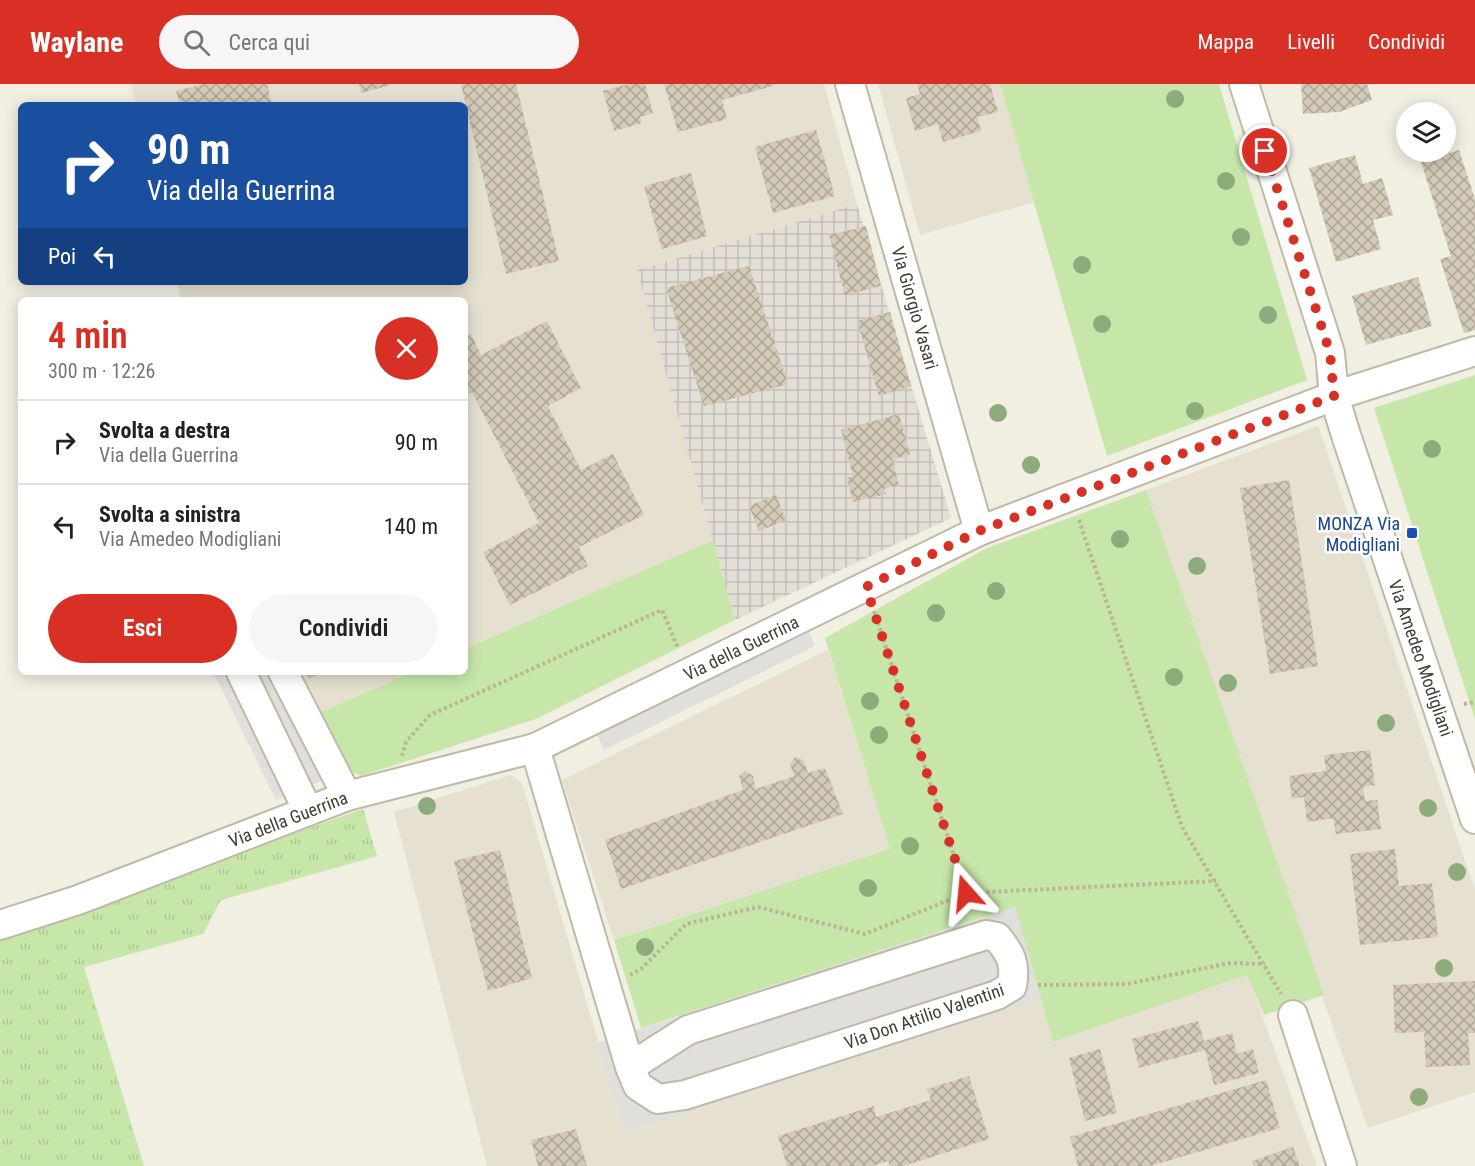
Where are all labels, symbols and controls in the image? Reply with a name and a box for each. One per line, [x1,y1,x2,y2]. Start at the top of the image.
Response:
search box [159,15,579,69]
text: Waylane [30,26,123,59]
icon: search [180,26,213,59]
text: Cerca qui [228,30,310,55]
text: Mappa [1197,30,1254,54]
text: Livelli [1287,30,1335,54]
text: Condividi [1368,30,1445,54]
map controls [1396,102,1456,162]
button: layers [1396,102,1456,162]
text: 90 m [147,125,230,174]
pin [1239,125,1290,176]
icon: right [48,126,126,204]
icon: arrive [1248,134,1281,167]
text: Via della Guerrina [147,175,335,207]
icon: left [88,240,121,273]
text: Poi [48,244,76,269]
street label: Via Giorgio Vasari [887,244,943,372]
text: 4 min [48,315,128,357]
button: close [375,317,438,380]
text: 300 m · 12:26 [48,359,155,383]
text: Svolta a destra [99,418,230,443]
icon: right [48,426,81,459]
text: 90 m [395,430,438,455]
text: Via della Guerrina [99,443,239,467]
text: Svolta a sinistra [99,502,241,527]
icon: left [48,510,81,543]
place label: MONZA Via Modigliani [1318,513,1400,555]
text: 140 m [384,514,438,539]
marker: MONZA Via Modigliani [1405,526,1419,540]
text: Via Amedeo Modigliani [99,527,281,551]
street label: Via Amedeo Modigliani [1384,577,1458,739]
button: Esci [48,594,237,663]
button: Condividi [249,594,438,663]
street label: Via della Guerrina [680,611,802,685]
street label: Via della Guerrina [226,787,350,851]
position arrow [934,861,998,925]
street label: Via Don Attilio Valentini [841,979,1007,1053]

